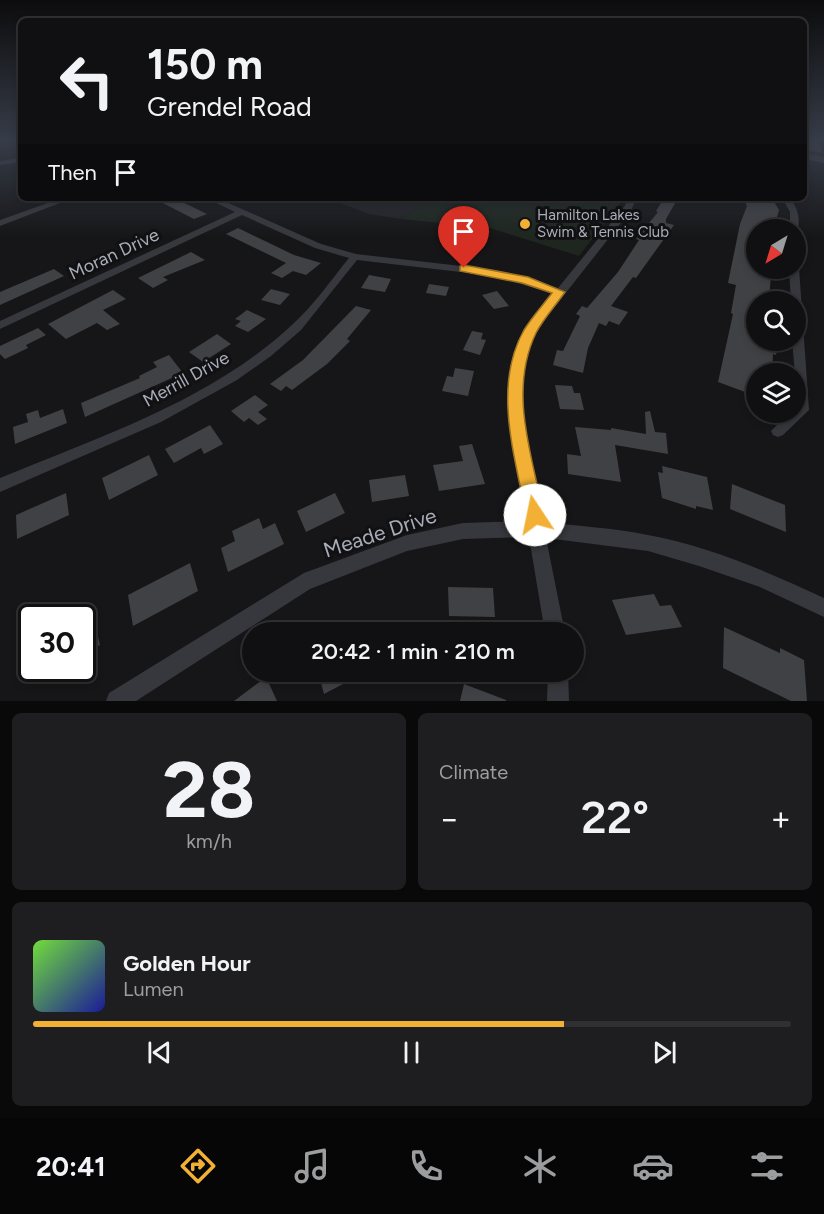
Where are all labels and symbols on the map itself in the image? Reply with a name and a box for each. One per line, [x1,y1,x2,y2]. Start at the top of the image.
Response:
pin [438,206,489,268]
place label: Hamilton Lakes Swim & Tennis Club [537,206,669,241]
marker: Hamilton Lakes Swim & Tennis Club [518,217,532,231]
north arrow [746,219,806,279]
street label: Moran Drive [65,223,163,284]
street label: Merrill Drive [139,346,233,412]
position arrow [503,483,567,547]
street label: Meade Drive [320,502,440,563]
speed limit sign: 30 [18,604,96,682]

